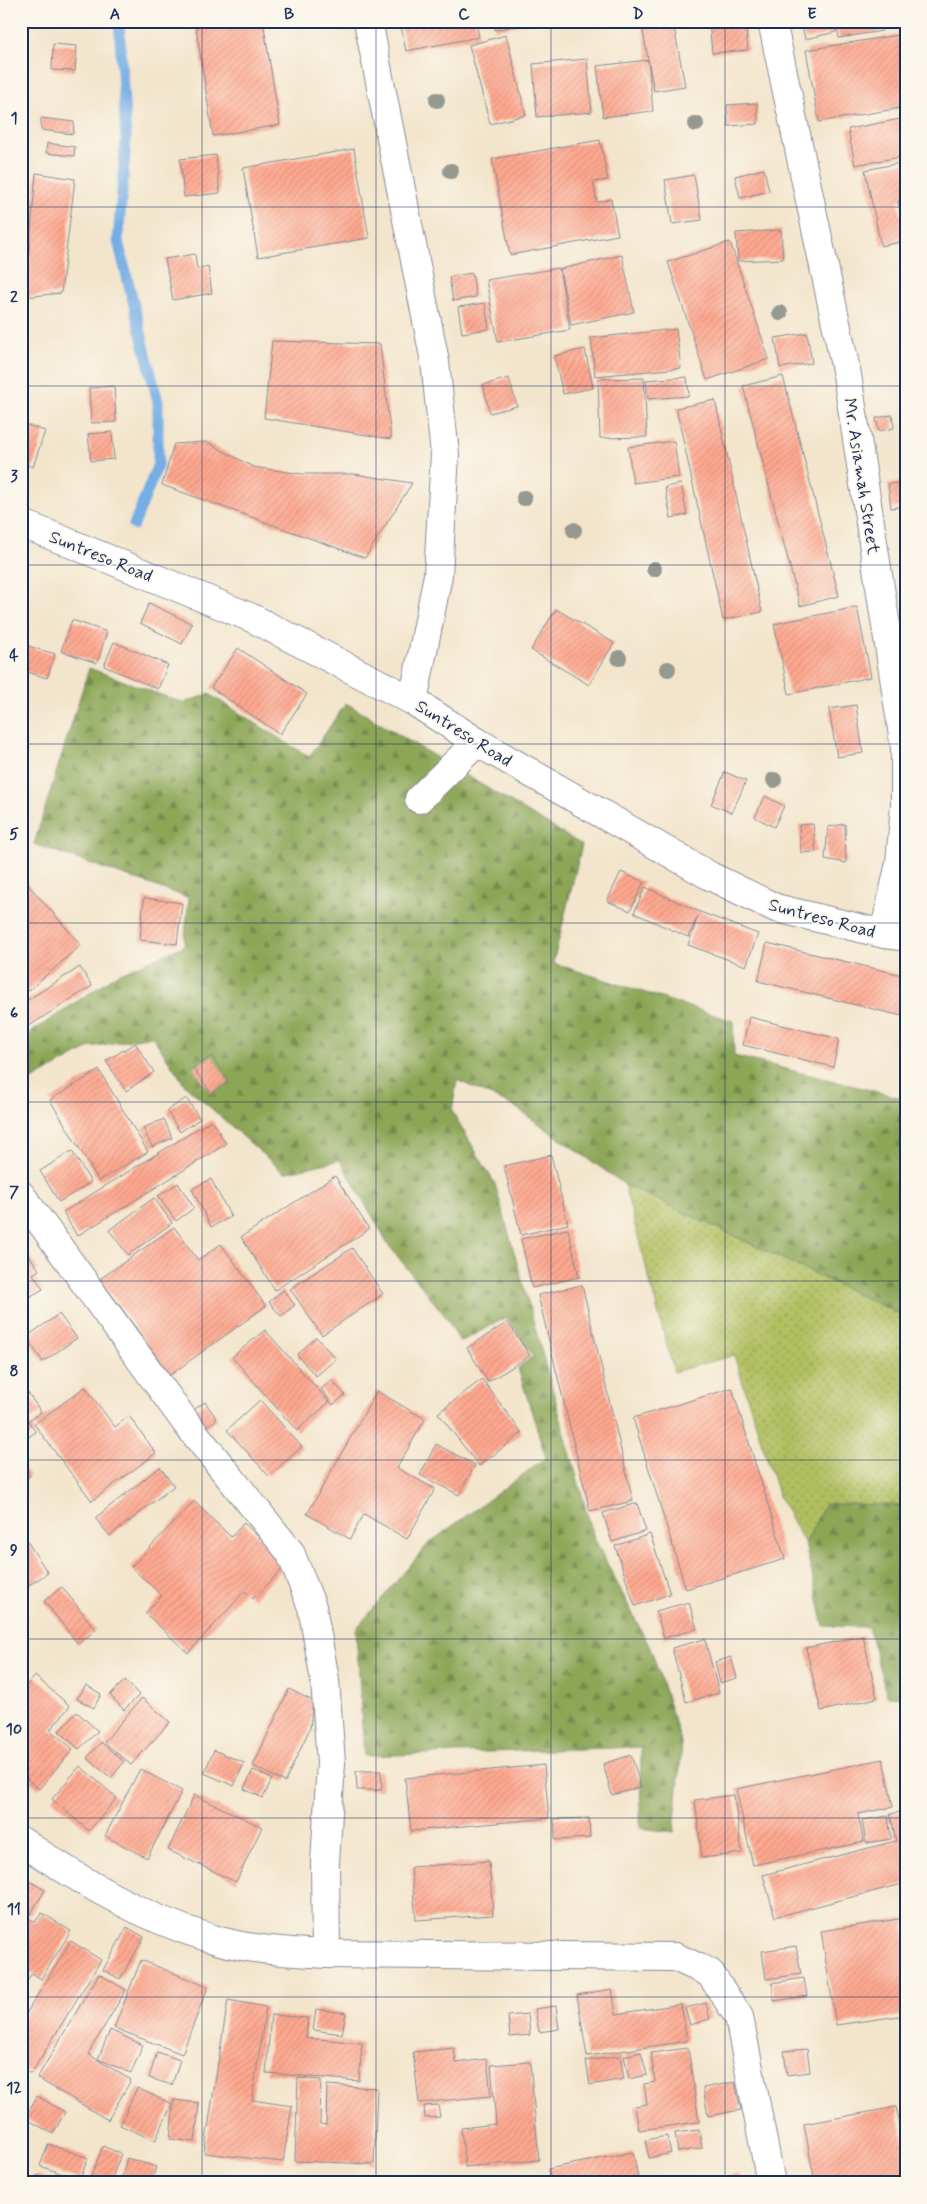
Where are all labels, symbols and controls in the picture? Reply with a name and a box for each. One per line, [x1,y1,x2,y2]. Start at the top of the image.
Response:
text: A [110,4,120,25]
text: B [284,4,294,25]
text: C [458,4,470,25]
text: D [632,4,644,25]
text: E [807,4,817,25]
text: 1 [10,108,18,129]
text: 2 [10,287,18,308]
street label: Mr. Asiamah Street [837,396,885,556]
text: 3 [10,466,18,487]
street label: Suntreso Road [45,525,156,589]
text: 4 [9,645,19,666]
street label: Suntreso Road [411,695,516,773]
text: 5 [9,824,19,845]
street label: Suntreso Road [766,893,878,945]
text: 6 [10,1003,18,1024]
text: 7 [9,1182,19,1203]
text: 8 [9,1361,19,1382]
text: 9 [10,1540,18,1561]
text: 10 [6,1719,22,1740]
text: 11 [7,1899,21,1920]
text: 12 [6,2078,22,2099]

